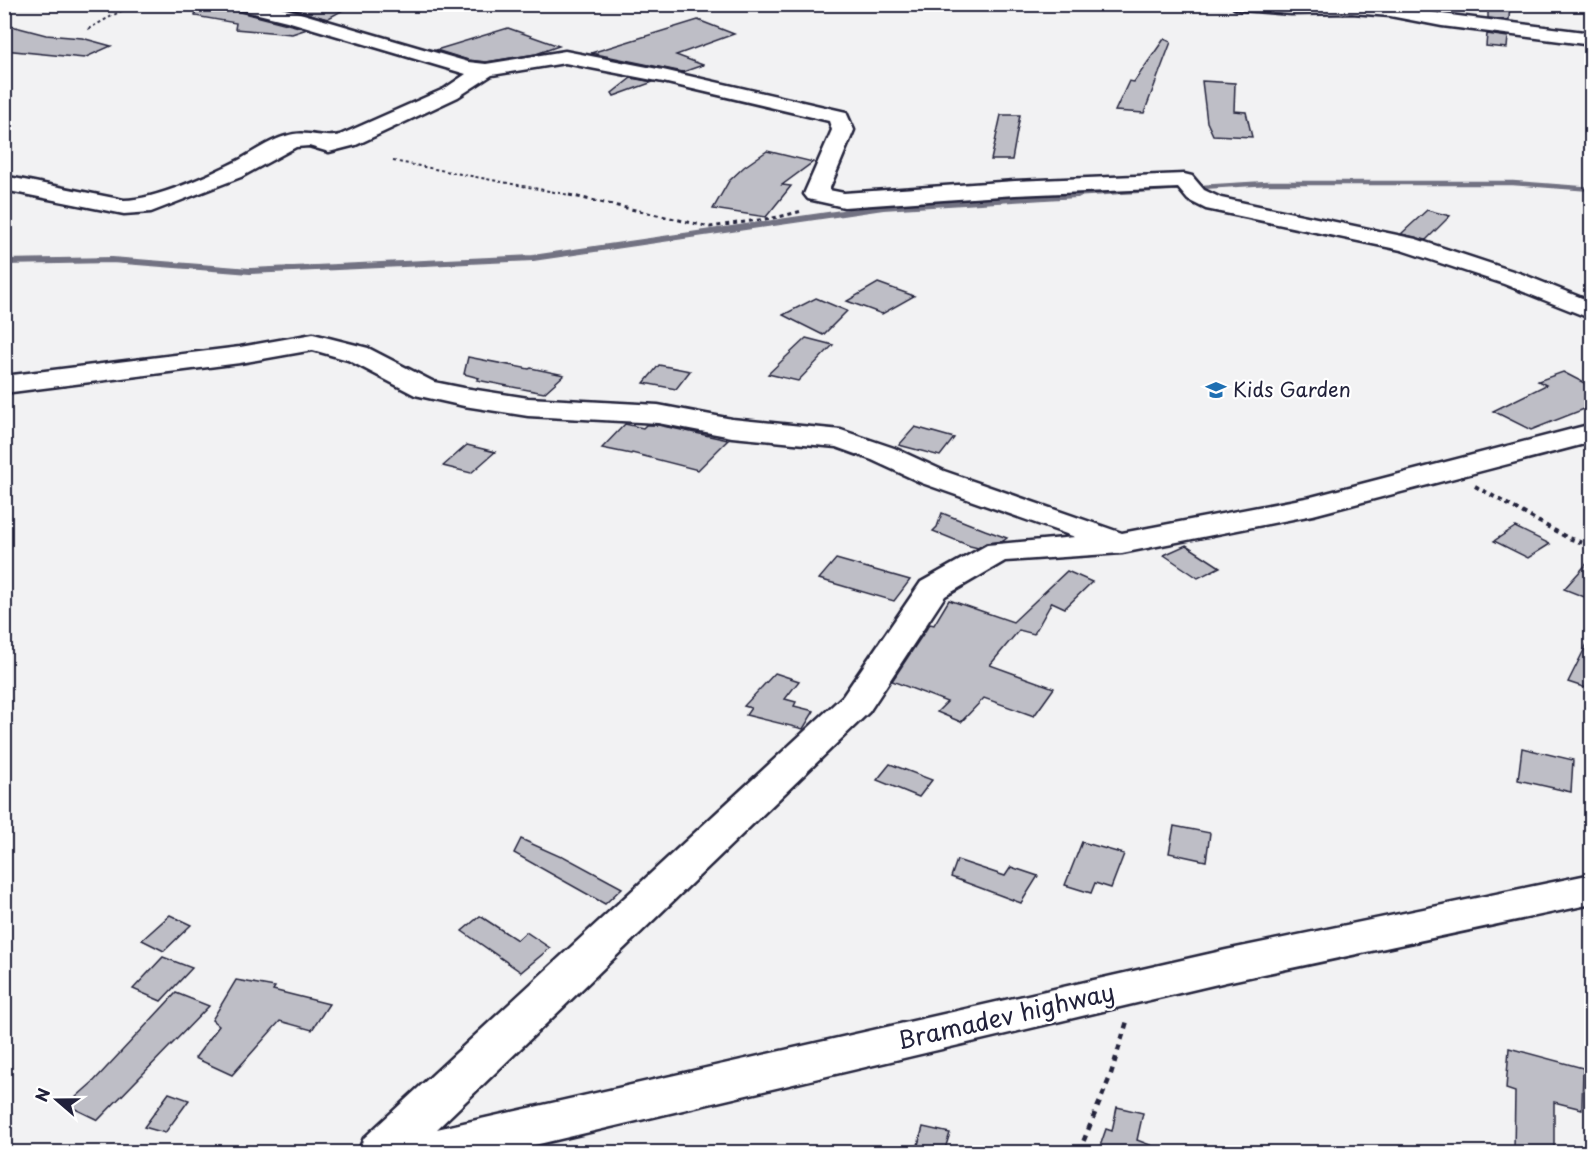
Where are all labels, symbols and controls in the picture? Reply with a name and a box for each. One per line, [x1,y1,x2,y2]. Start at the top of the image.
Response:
place label: Kids Garden [1233,374,1351,404]
school or university icon: Kids Garden [1204,378,1228,402]
street label: Bramadev highway [893,973,1118,1058]
north arrow [27,1070,87,1130]
text: N [29,1084,55,1105]

